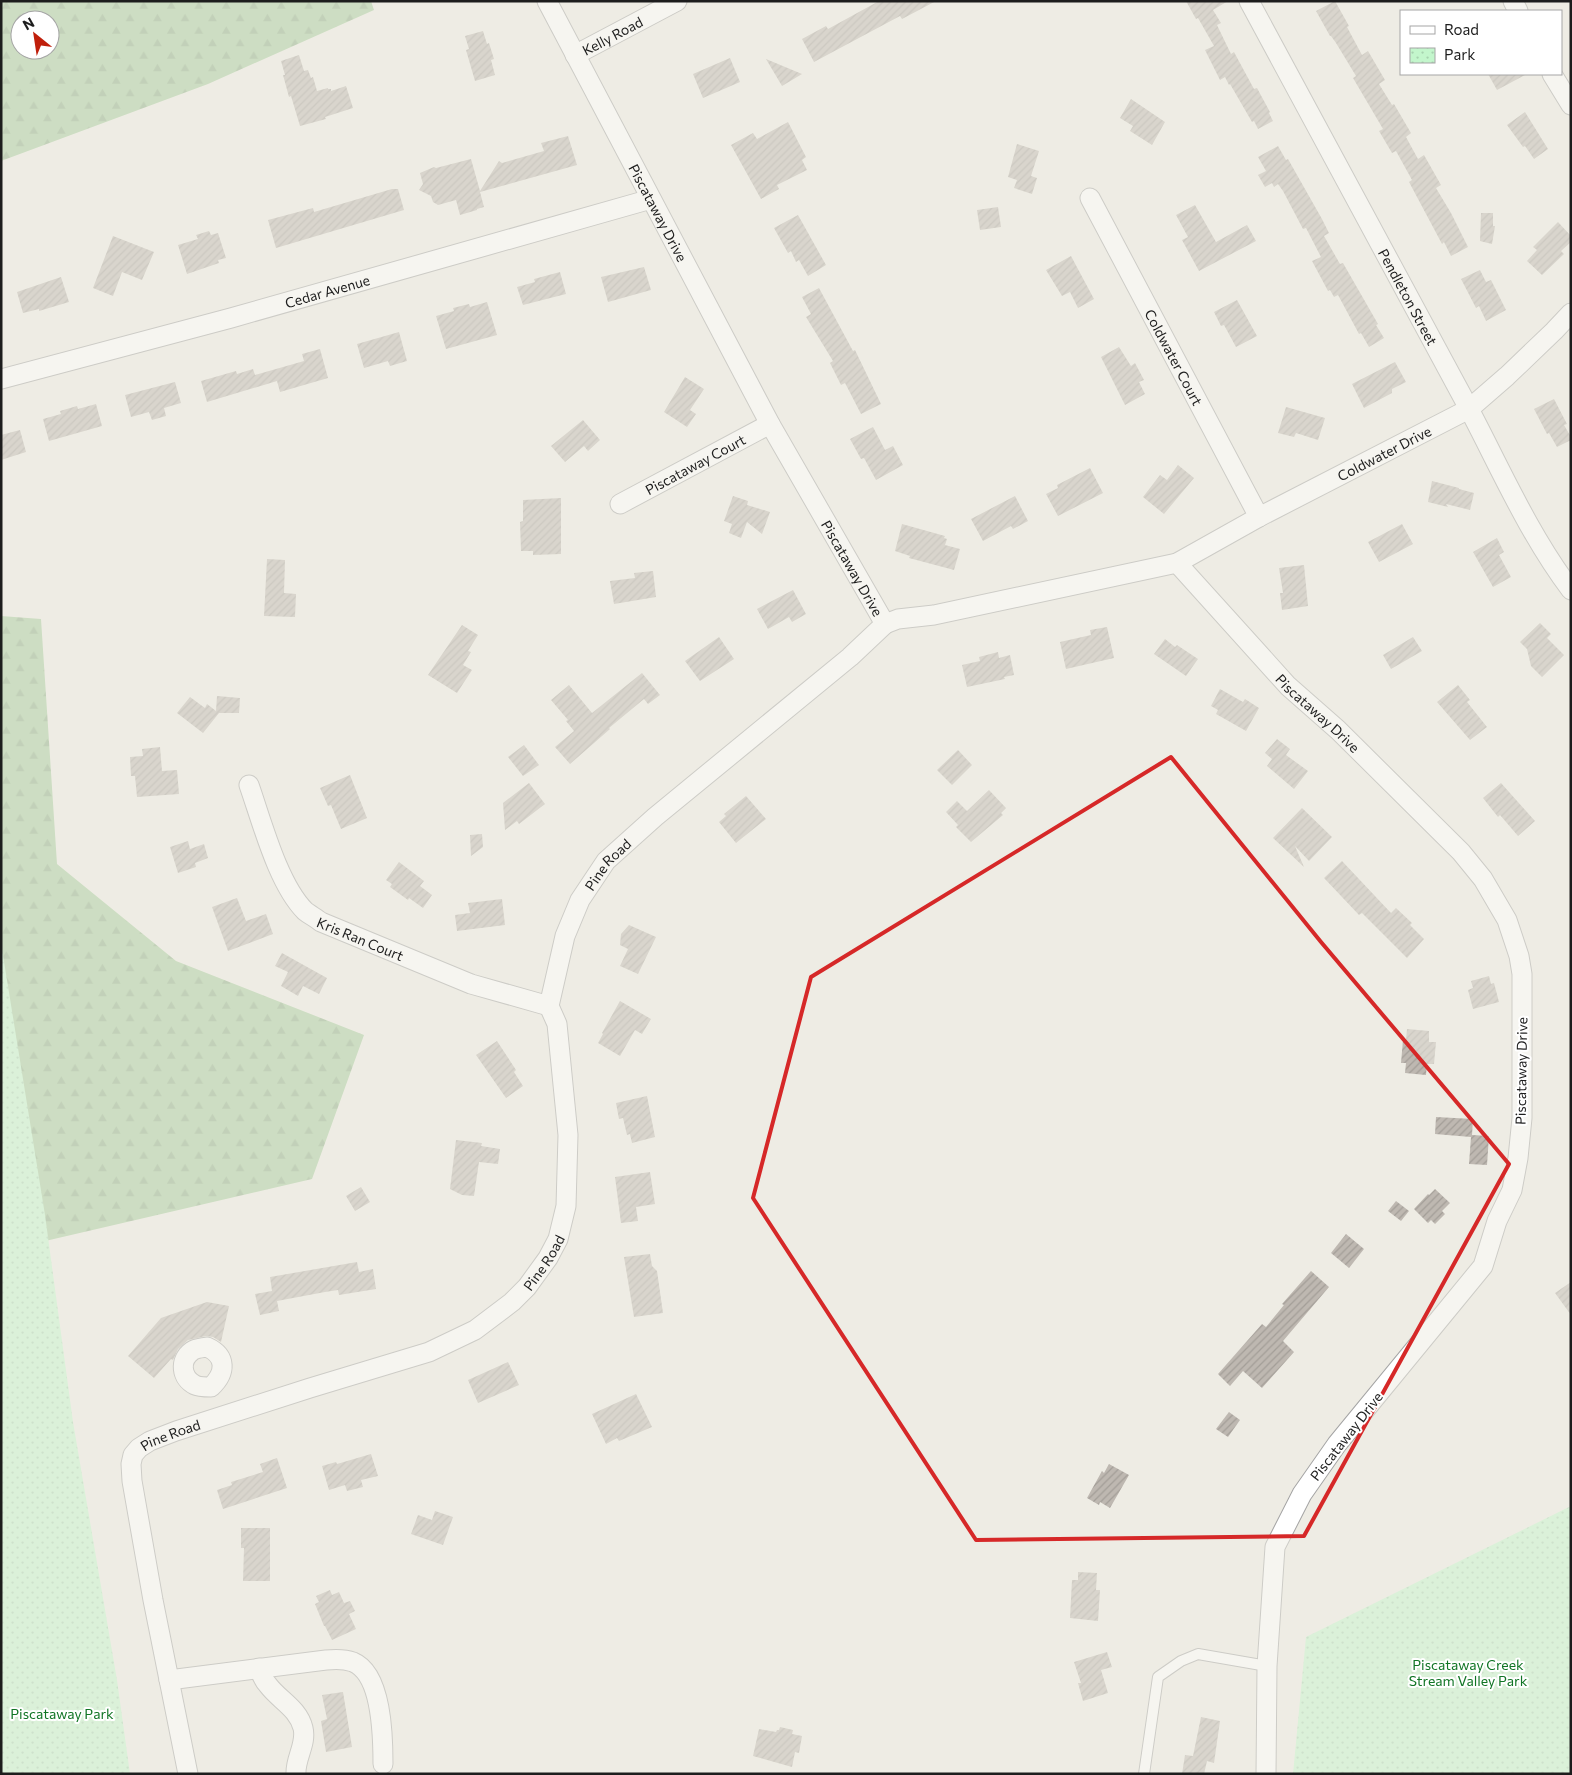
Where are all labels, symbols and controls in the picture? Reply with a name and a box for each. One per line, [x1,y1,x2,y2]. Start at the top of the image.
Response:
north arrow [10,10,60,60]
legend [1400,10,1562,75]
street label: Kelly Road [579,12,645,58]
text: N [19,13,37,33]
text: Road [1444,20,1479,38]
text: Park [1444,45,1475,63]
street label: Piscataway Drive [626,161,691,264]
street label: Pendleton Street [1375,245,1441,348]
street label: Cedar Avenue [283,271,372,311]
street label: Coldwater Court [1142,306,1207,408]
street label: Coldwater Drive [1334,422,1434,484]
street label: Piscataway Court [642,430,748,498]
street label: Piscataway Drive [818,517,887,619]
street label: Piscataway Drive [1273,670,1364,756]
street label: Pine Road [581,835,634,893]
street label: Kris Ran Court [315,913,407,964]
street label: Piscataway Drive [1512,1017,1530,1125]
street label: Pine Road [519,1232,567,1294]
street label: Piscataway Drive [1306,1388,1386,1484]
street label: Pine Road [137,1415,202,1454]
park label: Piscataway Creek Stream Valley Park [1409,1656,1528,1689]
park label: Piscataway Park [10,1705,114,1722]

